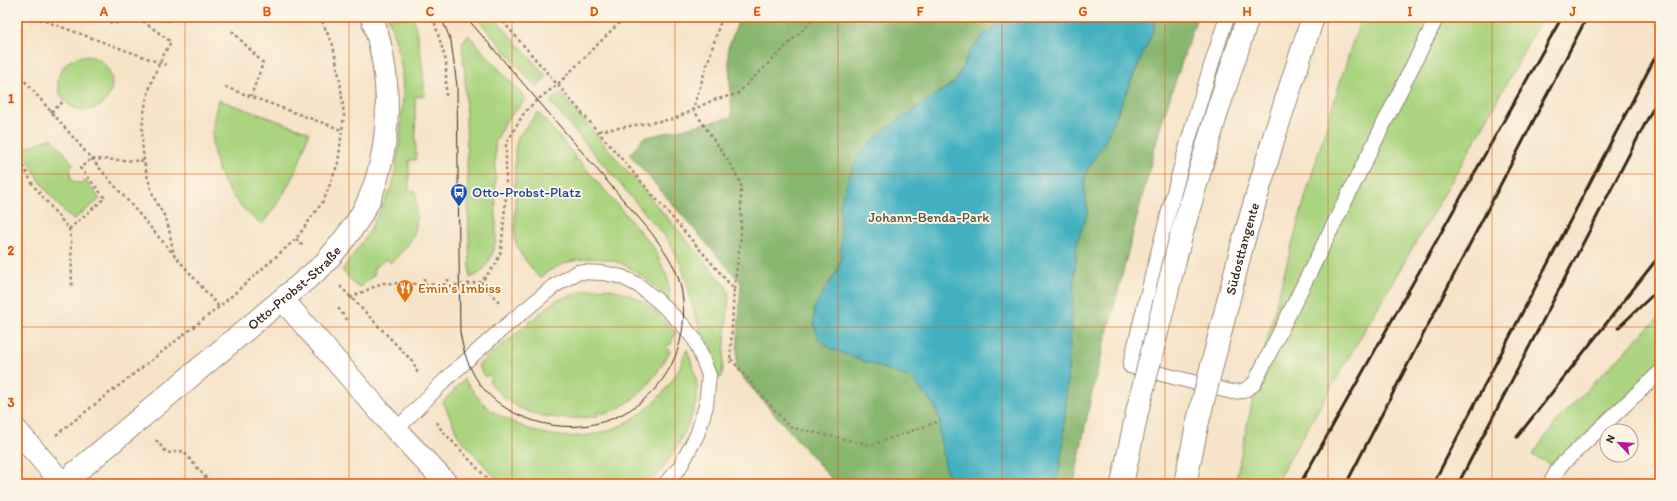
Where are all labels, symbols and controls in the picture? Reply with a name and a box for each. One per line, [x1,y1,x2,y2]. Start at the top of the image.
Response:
text: A [99,4,109,19]
text: B [263,4,272,19]
text: C [426,4,435,19]
text: D [590,4,599,19]
text: E [753,4,761,19]
text: F [917,4,924,19]
text: G [1079,4,1088,19]
text: H [1243,4,1252,19]
text: I [1408,4,1413,19]
text: J [1569,4,1577,19]
text: 1 [8,91,14,106]
bus stop icon: Otto-Probst-Platz [449,182,469,207]
place label: Otto-Probst-Platz [472,184,582,201]
street label: Südosttangente [1222,200,1263,296]
park label: Johann-Benda-Park [869,209,990,226]
street label: Otto-Probst-Straße [244,242,345,334]
text: 2 [8,243,15,258]
restaurant icon: Emin's Imbiss [395,278,415,303]
place label: Emin's Imbiss [418,280,501,297]
text: 3 [7,395,15,410]
north arrow [1599,423,1639,463]
text: N [1603,433,1618,445]

